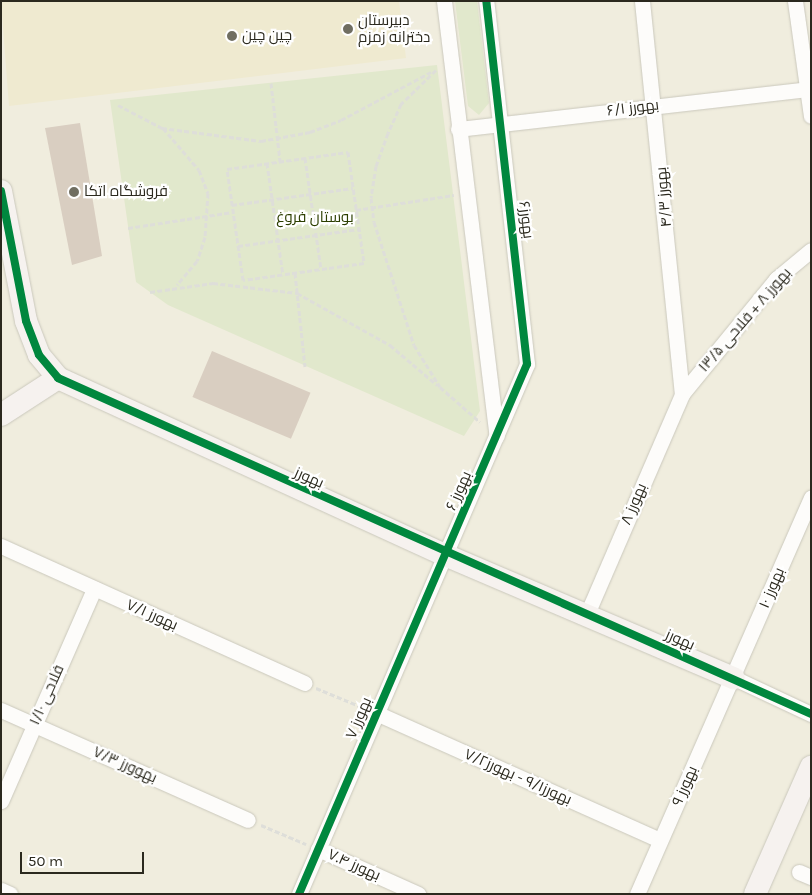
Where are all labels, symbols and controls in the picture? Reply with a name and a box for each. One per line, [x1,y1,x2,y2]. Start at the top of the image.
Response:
place label: دبیرستان دخترانه زمزم [358,11,430,46]
marker: دبیرستان دخترانه زمزم [342,23,354,35]
place label: چین چین [242,27,292,45]
marker: چین چین [226,30,238,42]
street label: بهورز ۶/۱ [606,96,660,120]
street label: بهورز ۴/۳ [652,166,676,228]
place label: فروشگاه اتکا [84,183,168,201]
marker: فروشگاه اتکا [68,186,80,198]
street label: بهورز۶ [515,200,537,240]
park label: بوستان فروغ [276,209,354,227]
street label: بهورز ۸ + فلاحی ۱۳/۵ [695,264,795,376]
street label: بهورز [291,464,327,492]
street label: بهورز ۶ [442,469,476,513]
street label: بهورز ۸ [617,481,651,527]
street label: بهورز ۱۰ [755,565,789,611]
street label: بهورز ۷/۱ [123,596,181,634]
street label: بهورز [662,626,698,654]
street label: فلاحی ۱/۱۰ [26,662,68,728]
street label: بهورز ۷ [342,695,376,741]
street label: بهوورز ۷/۳ [90,743,160,787]
street label: بهورز۹/۱ - بهورز۷/۲ [461,745,575,809]
street label: بهورز ۹ [668,763,702,809]
scale bar [22,842,146,874]
street label: بهورز ۷.۴ [325,845,383,885]
text: 50 m [28,852,63,870]

